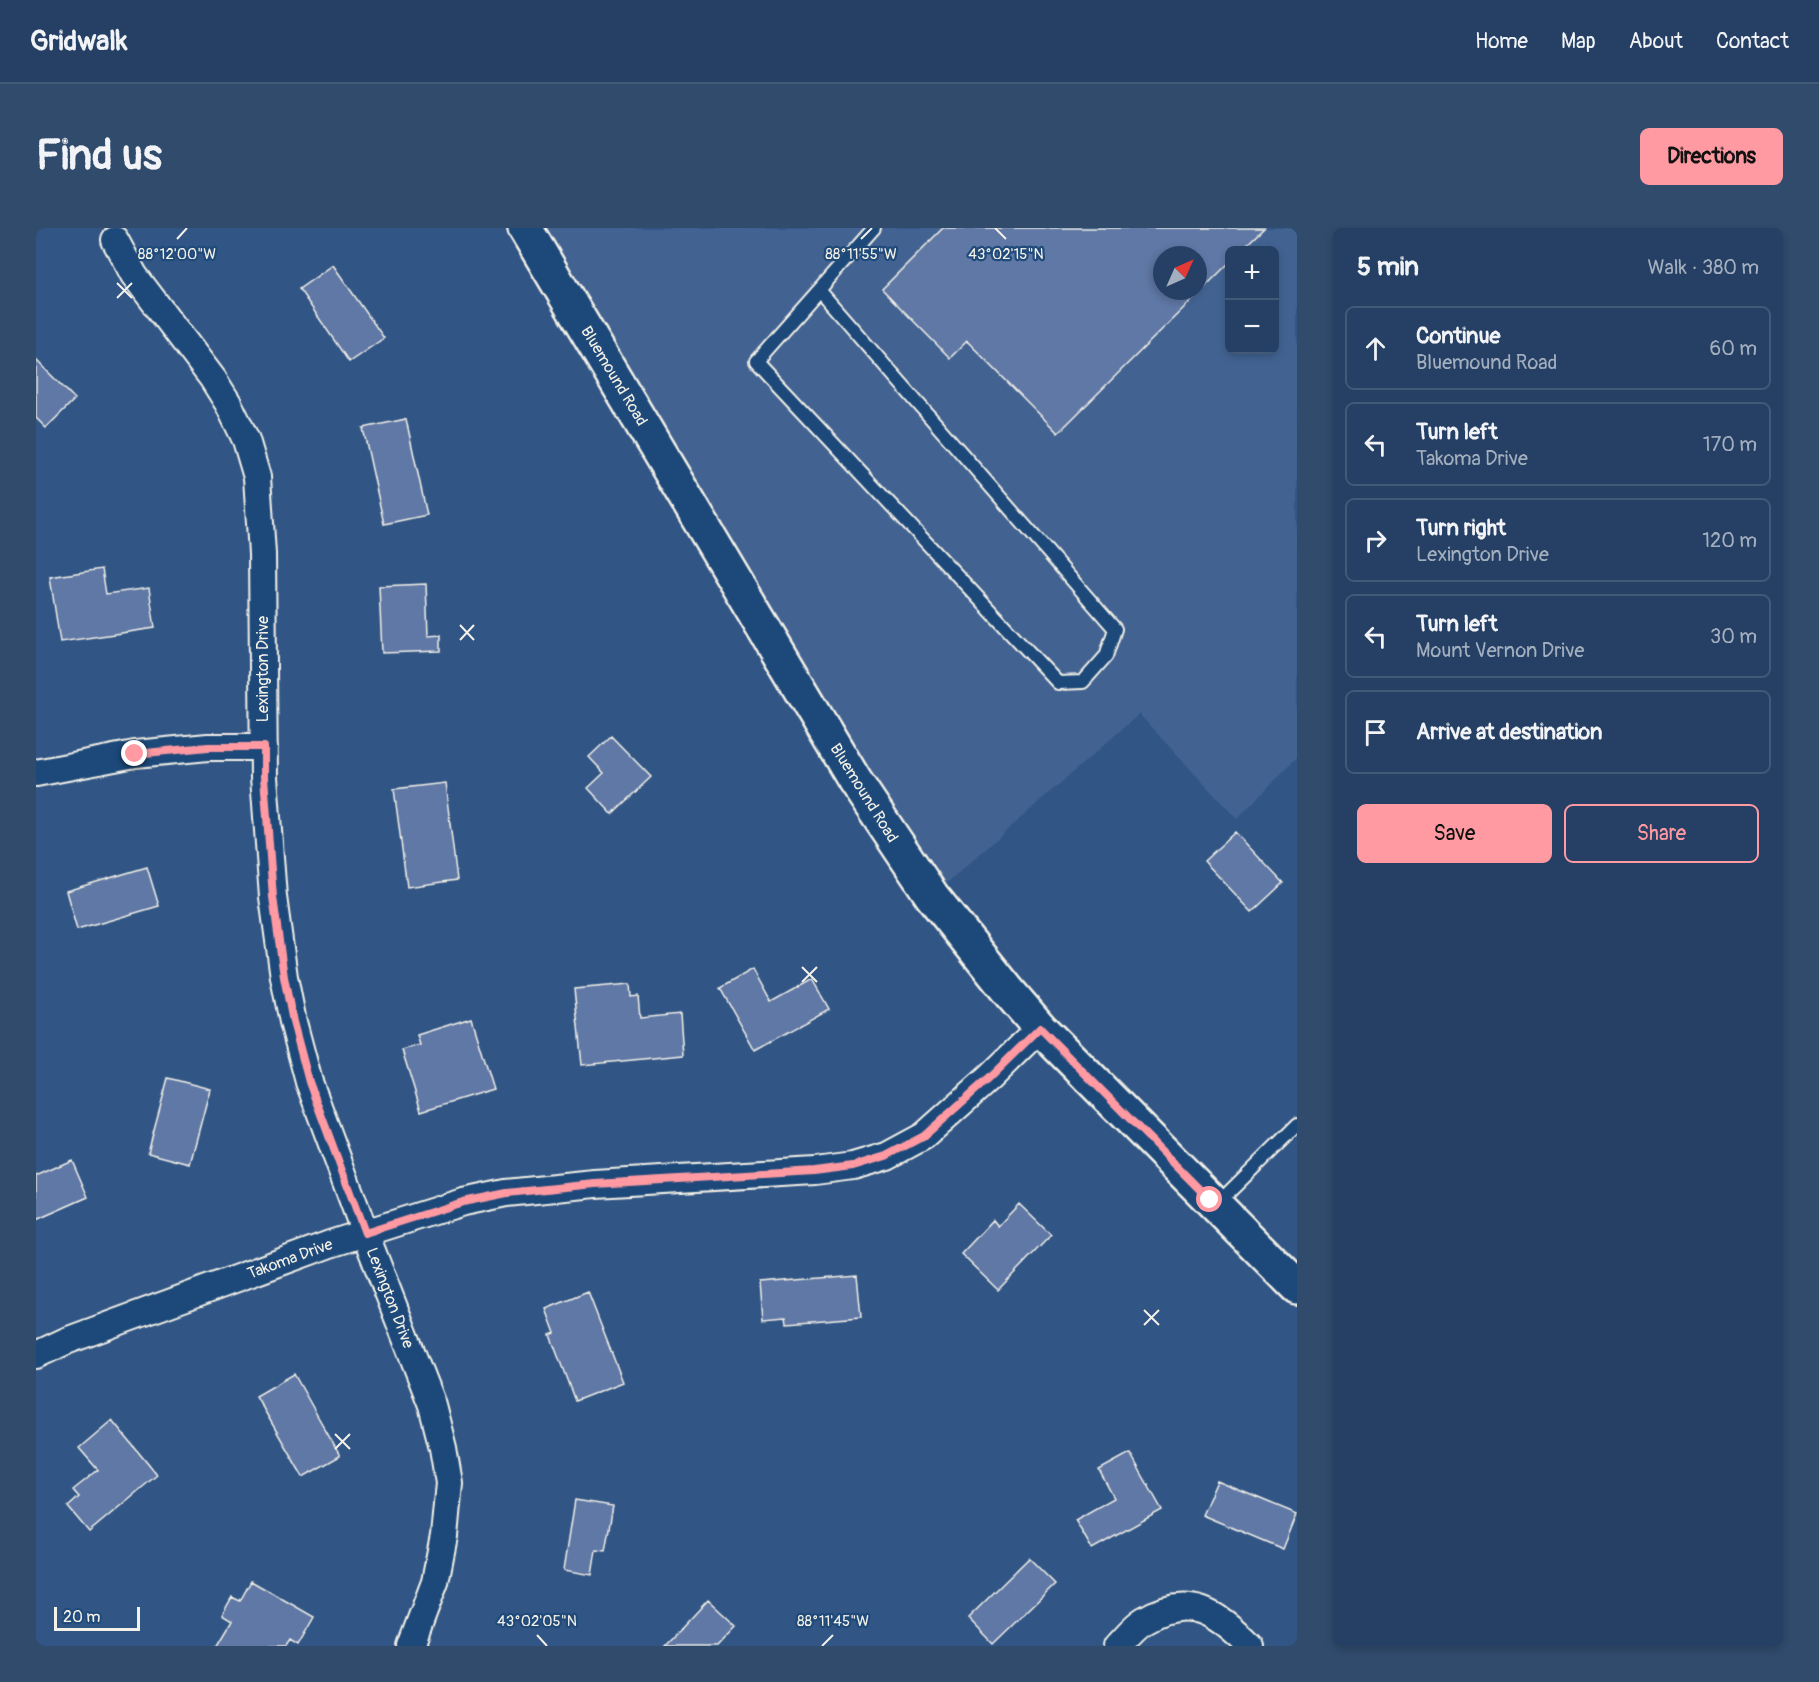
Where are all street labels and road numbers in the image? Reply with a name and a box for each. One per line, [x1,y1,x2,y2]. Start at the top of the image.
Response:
street label: Bluemound Road [576,322,652,430]
street label: Lexington Drive [253,616,273,722]
street label: Bluemound Road [826,740,902,846]
street label: Takoma Drive [245,1234,336,1284]
street label: Lexington Drive [362,1245,418,1351]

